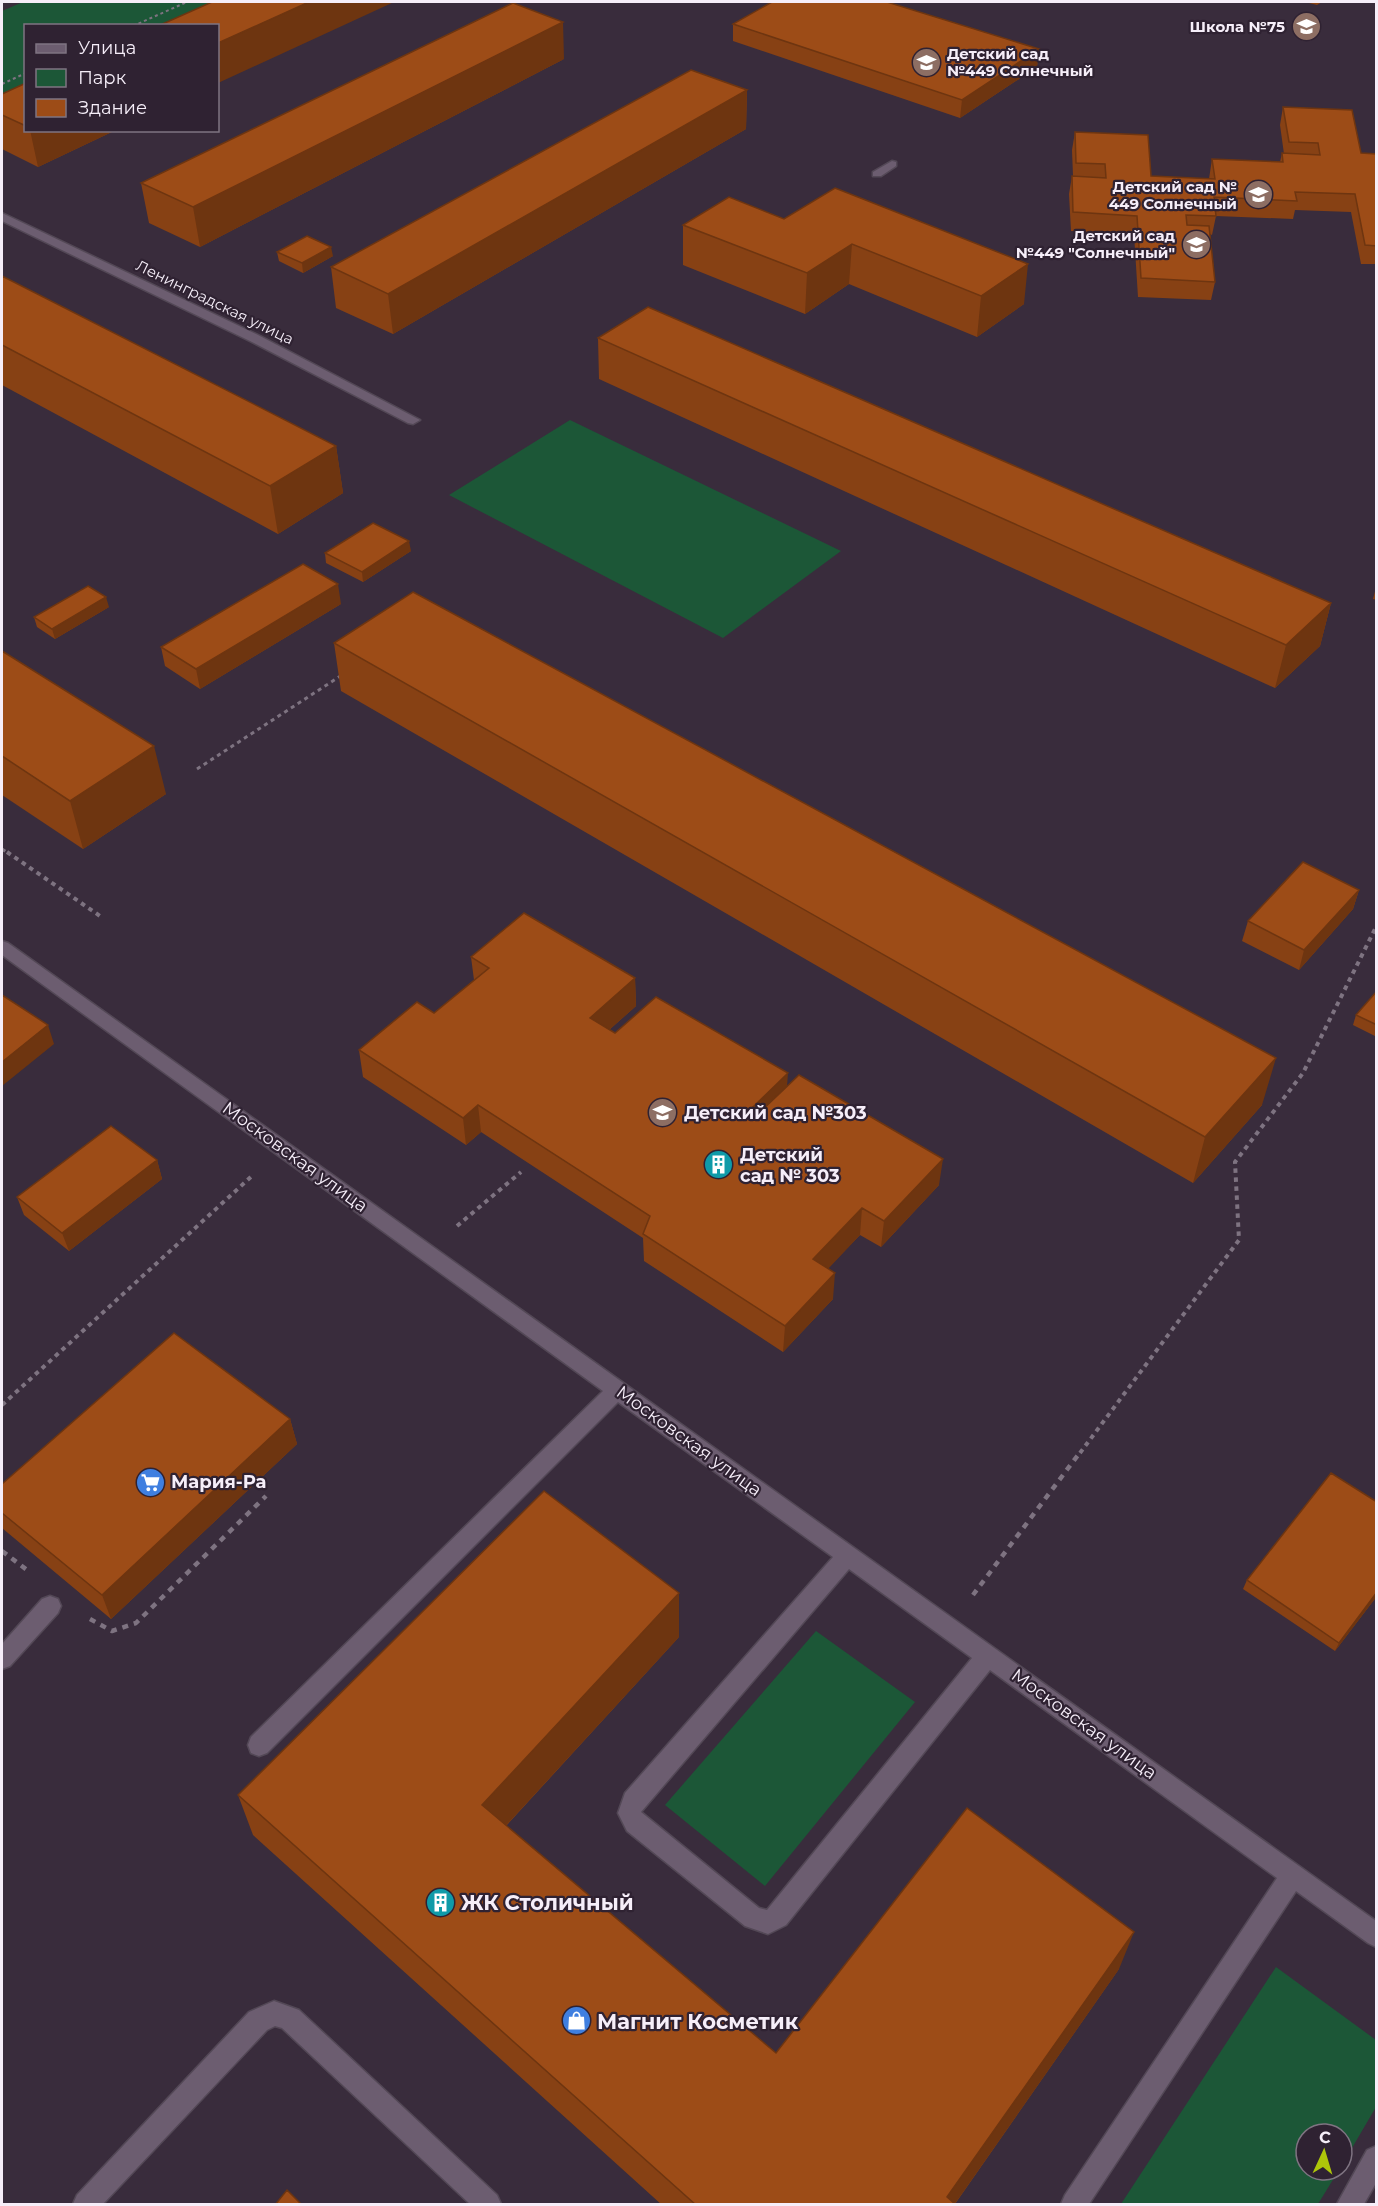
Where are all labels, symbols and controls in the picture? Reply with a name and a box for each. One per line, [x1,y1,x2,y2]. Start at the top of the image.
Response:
school or university icon: Школа №75 [1290,10,1322,42]
place label: Школа №75 [1190,17,1285,36]
legend [24,24,219,132]
text: Улица [78,37,136,59]
place label: Детский сад №449 Солнечный [947,44,1093,80]
school or university icon: Детский сад №449 Солнечный [910,46,942,78]
text: Парк [78,67,127,89]
text: Здание [78,97,147,119]
place label: Детский сад № 449 Солнечный [1109,177,1237,213]
school or university icon: Детский сад № 449 Солнечный [1242,179,1274,211]
place label: Детский сад №449 "Солнечный" [1016,226,1175,262]
school or university icon: Детский сад №449 "Солнечный" [1180,228,1212,260]
street label: Ленинградская улица [133,256,297,348]
street label: Московская улица [218,1097,372,1217]
school or university icon: Детский сад №303 [647,1097,679,1129]
place label: Детский сад №303 [684,1102,867,1124]
place label: Детский сад № 303 [740,1144,840,1187]
building icon: Детский сад № 303 [703,1149,735,1181]
street label: Московская улица [612,1381,766,1501]
supermarket icon: Мария-Ра [134,1466,166,1498]
place label: Мария-Ра [171,1471,266,1493]
street label: Московская улица [1007,1664,1161,1784]
building icon: ЖК Столичный [424,1886,456,1918]
place label: ЖК Столичный [461,1890,634,1915]
shop icon: Магнит Косметик [560,2005,592,2037]
place label: Магнит Косметик [597,2009,799,2034]
north arrow [1294,2122,1354,2182]
text: С [1319,2128,1332,2147]

